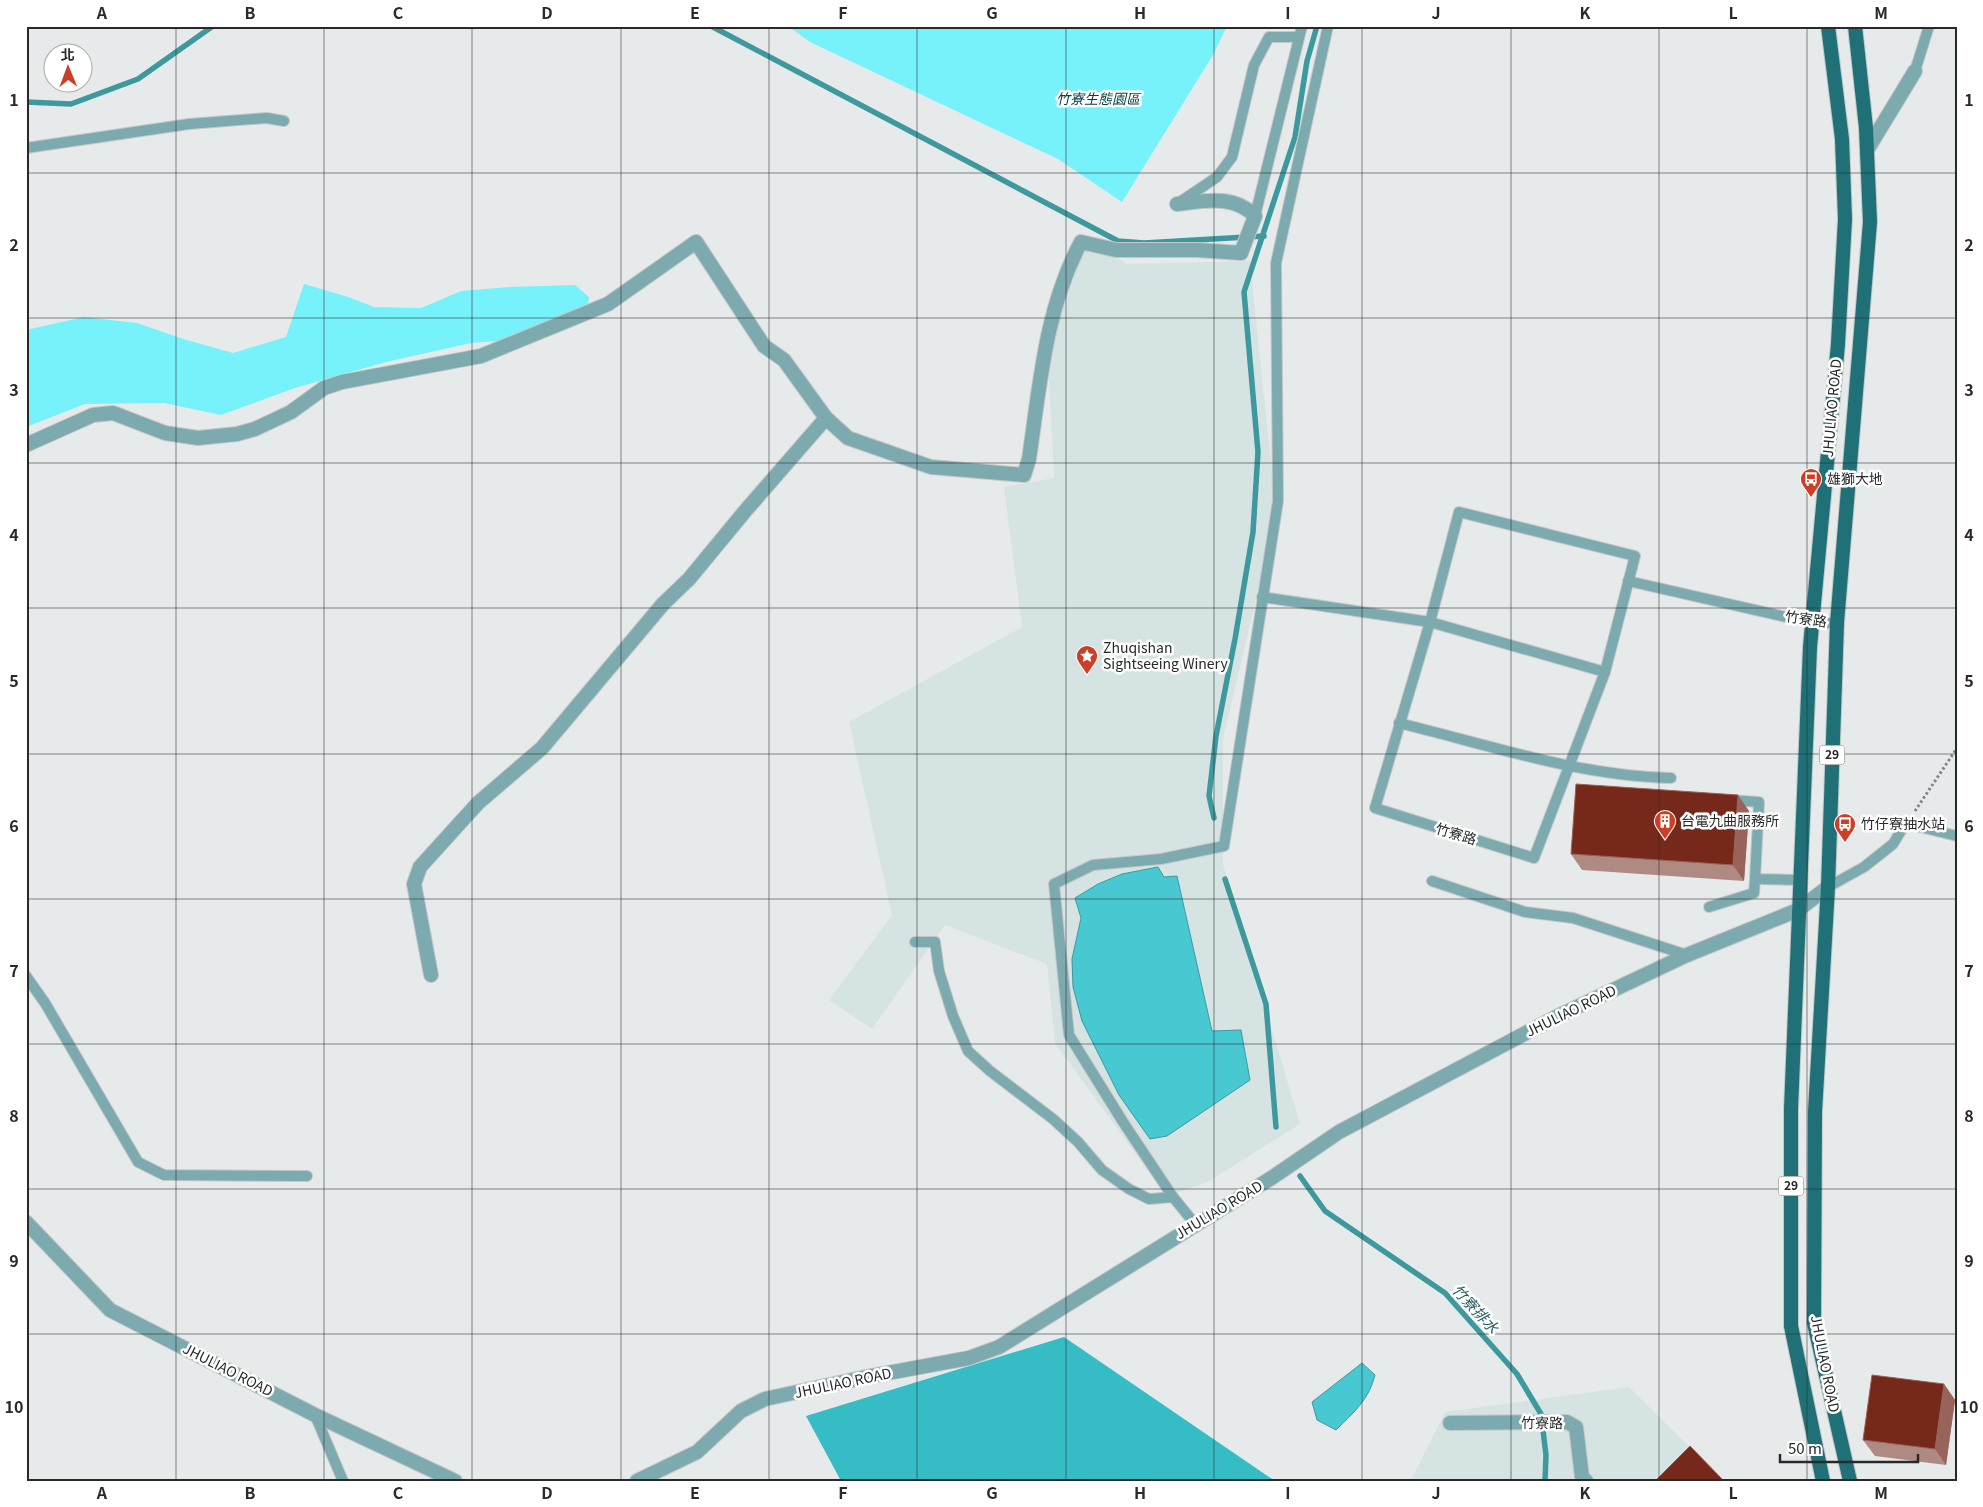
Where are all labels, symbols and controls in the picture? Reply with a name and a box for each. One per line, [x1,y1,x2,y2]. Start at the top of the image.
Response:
text: A [96,0,108,24]
text: B [245,0,256,24]
text: C [393,0,404,24]
text: D [541,0,553,24]
text: E [690,0,700,24]
text: F [838,0,848,24]
text: G [986,0,998,24]
text: H [1134,0,1146,24]
text: I [1285,0,1291,24]
text: J [1431,0,1441,24]
text: K [1580,0,1592,24]
text: L [1728,0,1738,24]
text: M [1874,0,1888,24]
north arrow [42,42,92,92]
text: 北 [61,44,75,64]
text: 1 [9,87,19,111]
text: 1 [1964,87,1974,111]
park label: 竹寮生態園區 [1056,88,1142,108]
text: 2 [9,232,19,256]
text: 2 [1964,232,1974,256]
street label: JHULIAO ROAD [1817,358,1845,458]
text: 3 [9,377,19,401]
text: 3 [1964,377,1974,401]
bus stop icon: 雄獅大地 [1799,467,1823,498]
place label: 雄獅大地 [1827,468,1883,488]
text: 4 [9,522,19,546]
text: 4 [1964,522,1974,546]
street label: 竹寮路 [1784,605,1828,631]
place label: Zhuqishan Sightseeing Winery [1103,637,1228,673]
place icon: Zhuqishan Sightseeing Winery [1075,644,1099,675]
text: 5 [9,668,19,692]
text: 5 [1964,668,1974,692]
road number: 29 [1820,746,1844,764]
building icon: 台電九曲服務所 [1653,809,1677,840]
place label: 台電九曲服務所 [1681,810,1779,830]
bus stop icon: 竹仔寮抽水站 [1833,812,1857,843]
text: 6 [9,813,19,837]
place label: 竹仔寮抽水站 [1861,813,1945,833]
text: 6 [1964,813,1974,837]
street label: 竹寮路 [1433,817,1479,849]
text: 7 [9,958,19,982]
text: 7 [1964,958,1974,982]
street label: JHULIAO ROAD [1522,980,1619,1041]
text: 8 [9,1103,19,1127]
text: 8 [1964,1103,1974,1127]
street label: JHULIAO ROAD [1171,1175,1266,1243]
road number: 29 [1778,1176,1804,1196]
text: 9 [9,1248,19,1272]
text: 9 [1964,1248,1974,1272]
water label: 竹寮排水 [1448,1279,1505,1338]
street label: JHULIAO ROAD [1807,1314,1845,1414]
street label: JHULIAO ROAD [180,1338,277,1400]
street label: JHULIAO ROAD [793,1362,893,1402]
text: 10 [5,1394,23,1418]
text: 10 [1960,1394,1978,1418]
street label: 竹寮路 [1521,1412,1563,1432]
scale bar [1780,1432,1918,1464]
text: 50 m [1788,1437,1822,1458]
text: A [96,1480,108,1504]
text: B [245,1480,256,1504]
text: C [393,1480,404,1504]
text: D [541,1480,553,1504]
text: E [690,1480,700,1504]
text: F [838,1480,848,1504]
text: G [986,1480,998,1504]
text: H [1134,1480,1146,1504]
text: I [1285,1480,1291,1504]
text: J [1431,1480,1441,1504]
text: K [1580,1480,1592,1504]
text: L [1728,1480,1738,1504]
text: M [1874,1480,1888,1504]

